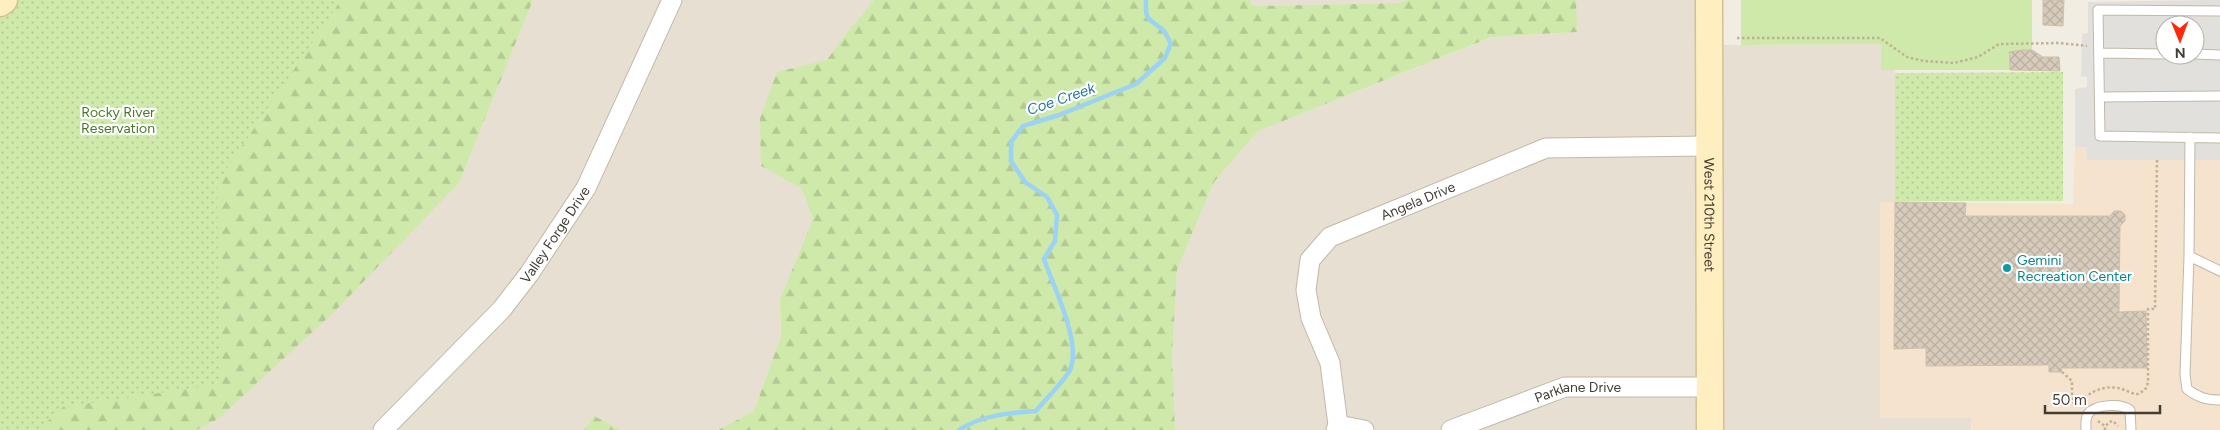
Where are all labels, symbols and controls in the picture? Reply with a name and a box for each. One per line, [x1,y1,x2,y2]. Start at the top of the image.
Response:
north arrow [2155,15,2205,65]
text: N [2175,44,2186,61]
water label: Coe Creek [1024,79,1098,119]
park label: Rocky River Reservation [81,104,155,137]
street label: West 210th Street [1700,158,1718,272]
street label: Angela Drive [1378,178,1458,224]
street label: Valley Forge Drive [517,183,594,287]
place label: Gemini Recreation Center [2017,252,2132,285]
marker: Gemini Recreation Center [2001,262,2013,274]
street label: Parklane Drive [1532,379,1622,407]
scale bar [2045,382,2160,414]
text: 50 m [2052,391,2087,409]

